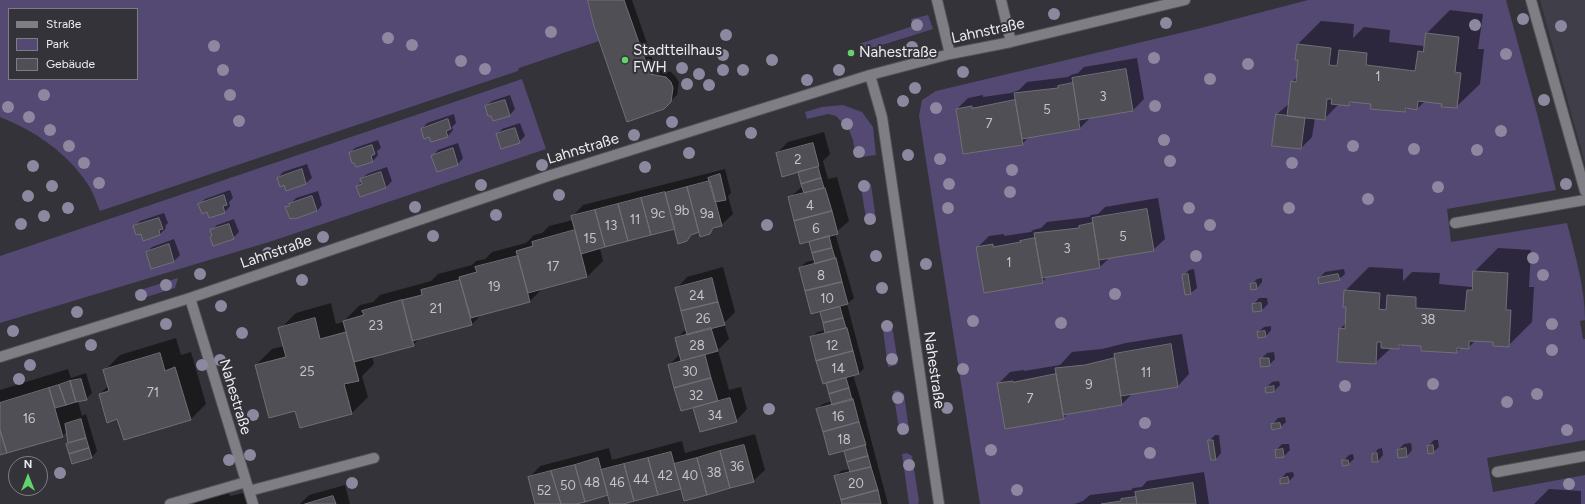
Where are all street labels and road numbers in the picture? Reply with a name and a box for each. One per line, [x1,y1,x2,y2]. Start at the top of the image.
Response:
street label: Lahnstraße [950,14,1026,48]
street label: Lahnstraße [545,130,621,168]
street label: Lahnstraße [238,231,314,273]
street label: Nahestraße [920,330,948,410]
street label: Nahestraße [215,357,255,437]

